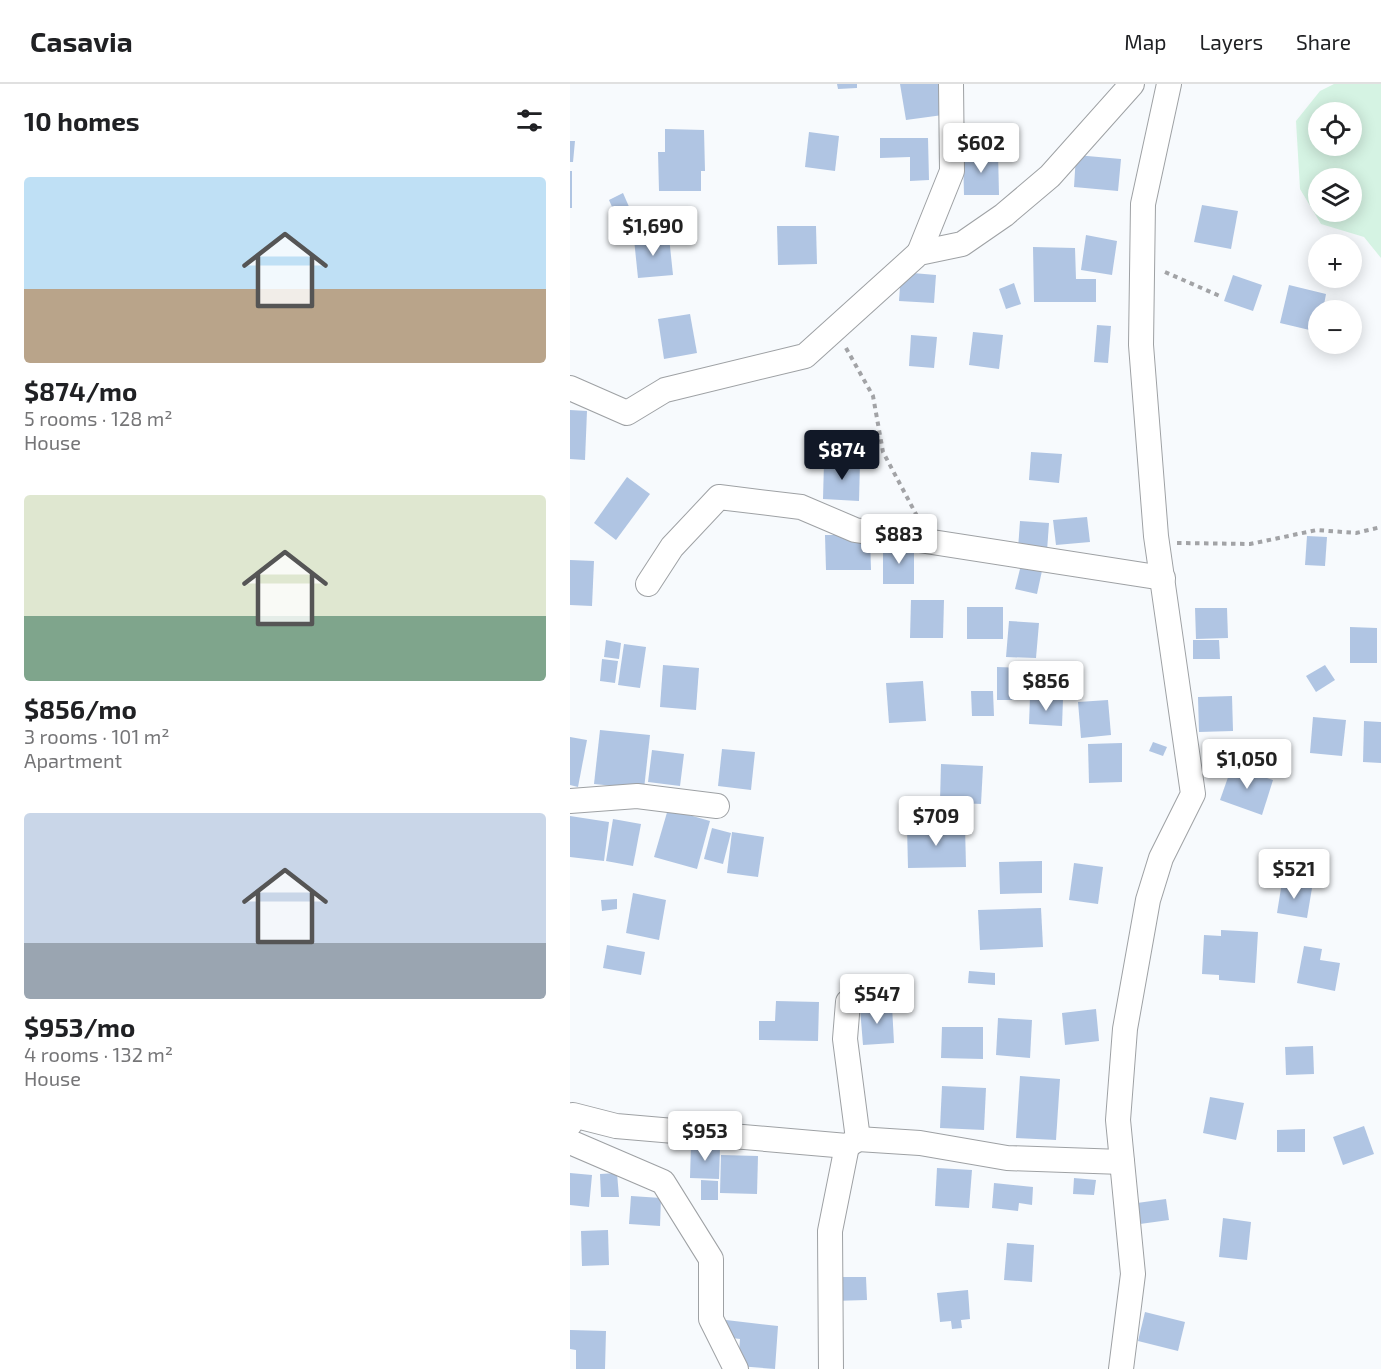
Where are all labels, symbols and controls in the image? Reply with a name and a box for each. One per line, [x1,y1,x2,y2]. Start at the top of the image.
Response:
text: Casavia [30,24,133,58]
text: Map [1124,29,1166,54]
text: Layers [1199,29,1263,54]
text: Share [1296,29,1351,54]
map controls [1308,102,1362,354]
button: locate [1308,102,1362,156]
icon: filters [513,104,546,137]
text: 10 homes [24,105,140,136]
pin: $602 [945,123,1017,174]
text: $602 [957,130,1005,154]
button: layers [1308,168,1362,222]
pin: $1,690 [604,206,702,257]
text: $1,690 [622,213,684,237]
icon: home [231,216,339,324]
button: + [1308,234,1362,288]
button: − [1308,300,1362,354]
text: $874/mo [24,375,137,406]
text: 5 rooms · 128 m² [24,406,173,430]
text: House [24,430,81,454]
pin: $874 [806,430,878,481]
text: $874 [818,437,866,461]
pin: $883 [863,514,935,565]
text: $883 [875,521,923,545]
icon: home [231,534,339,642]
pin: $856 [1010,661,1082,712]
text: $856 [1023,668,1069,692]
text: $856/mo [24,693,137,724]
text: 3 rooms · 101 m² [24,724,170,748]
pin: $1,050 [1198,739,1296,790]
text: $1,050 [1216,746,1278,770]
text: Apartment [24,748,122,772]
pin: $709 [900,796,972,847]
text: $709 [913,803,959,827]
pin: $521 [1258,849,1330,900]
icon: home [231,852,339,960]
text: $521 [1273,856,1315,880]
pin: $547 [841,974,913,1025]
text: $547 [854,981,900,1005]
text: $953/mo [24,1011,135,1042]
text: 4 rooms · 132 m² [24,1042,173,1066]
text: House [24,1066,81,1090]
pin: $953 [669,1111,741,1162]
text: $953 [682,1118,728,1142]

